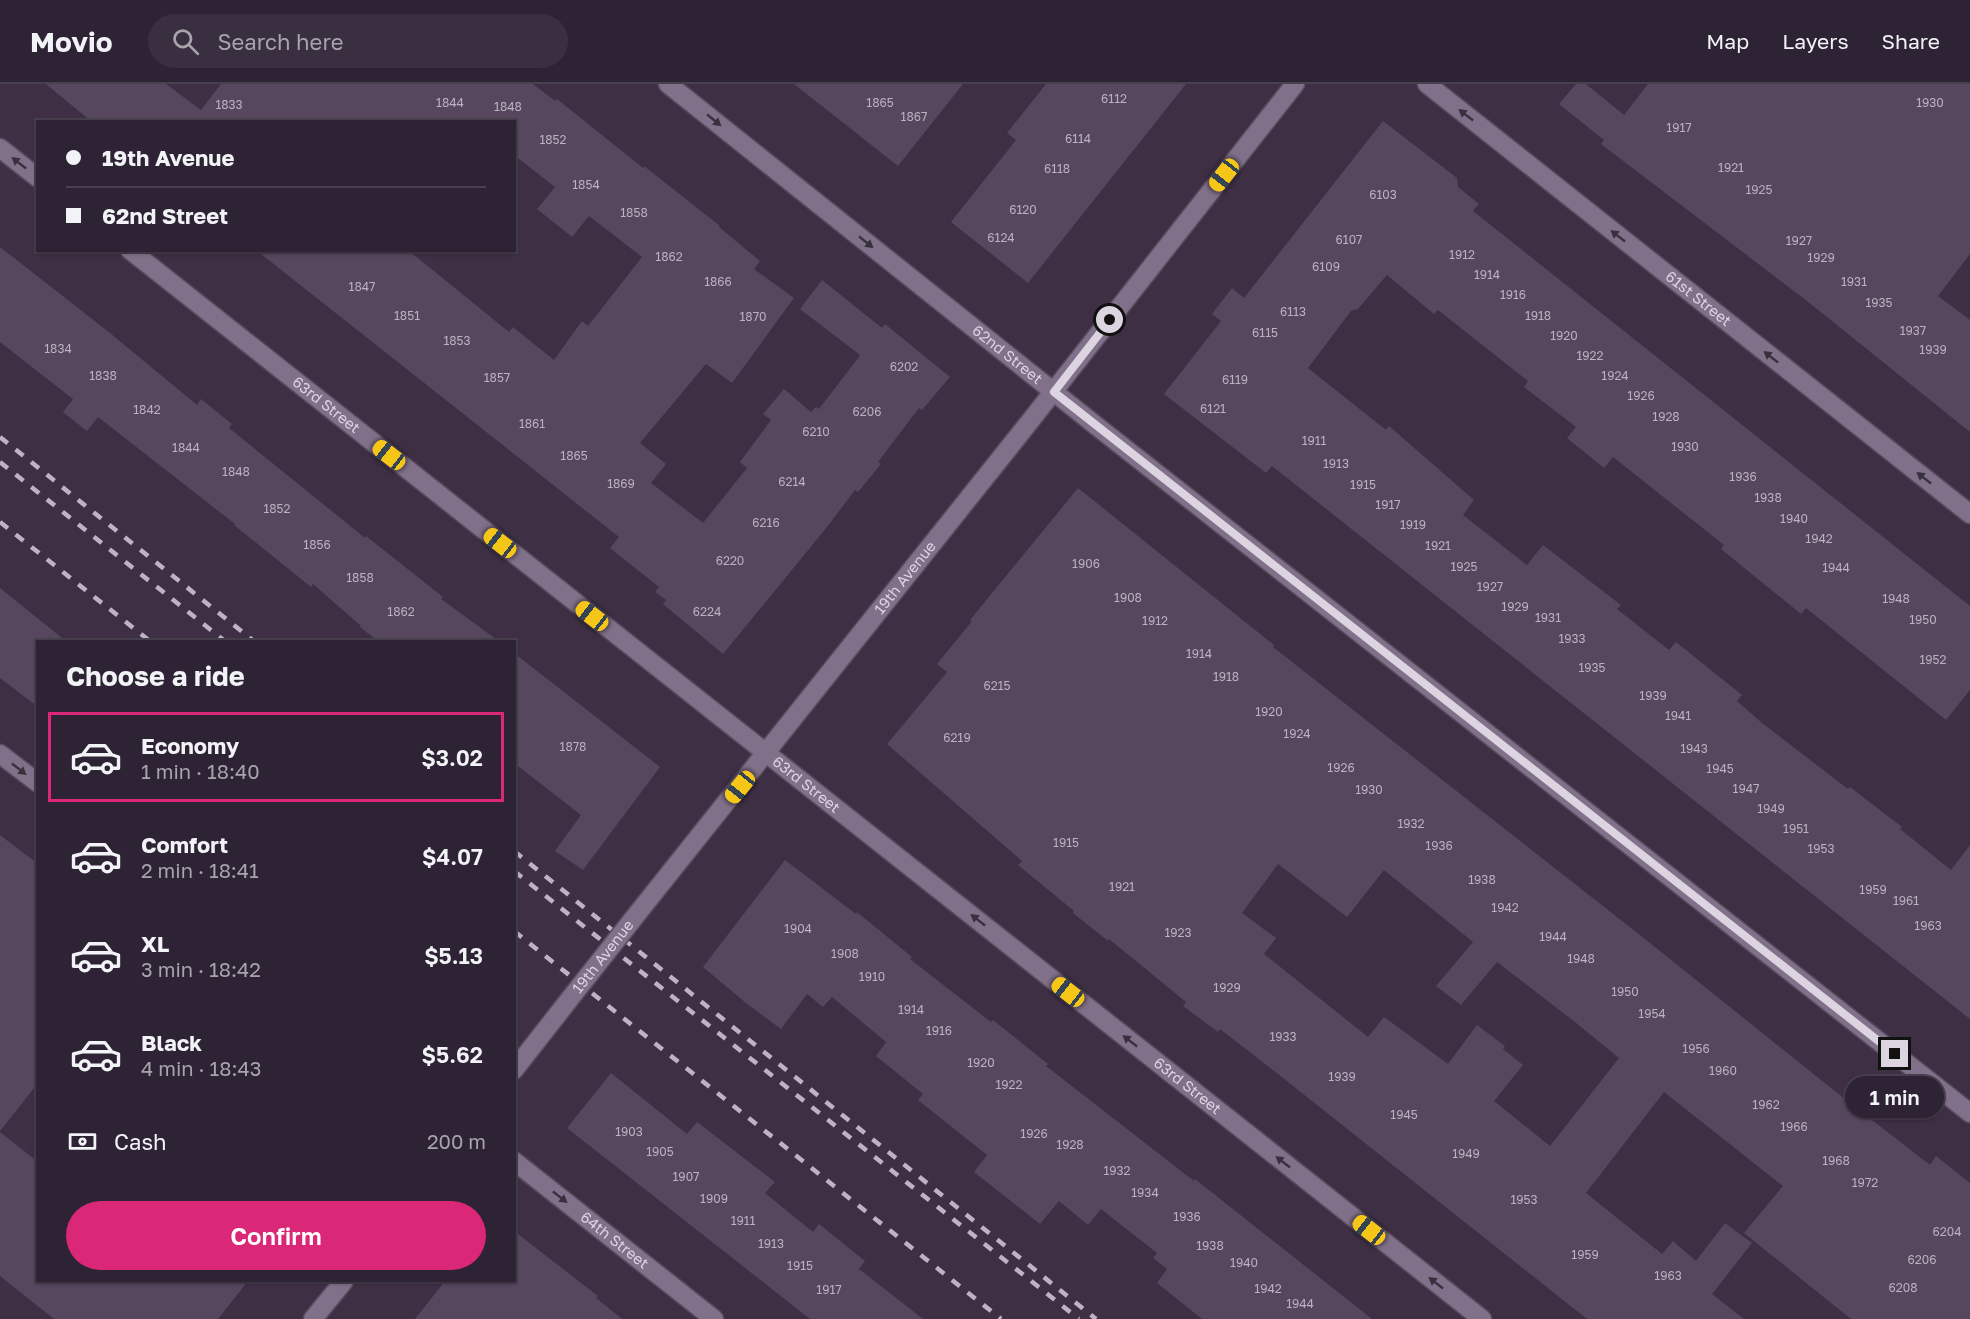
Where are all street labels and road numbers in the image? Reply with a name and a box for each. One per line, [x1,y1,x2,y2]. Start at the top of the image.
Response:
street label: 61st Street [1662,267,1735,329]
street label: 62nd Street [969,321,1046,387]
street label: 63rd Street [289,372,364,436]
street label: 19th Avenue [870,537,939,617]
street label: 63rd Street [769,752,844,816]
street label: 19th Avenue [568,916,637,996]
street label: 63rd Street [1151,1053,1225,1117]
street label: 64th Street [577,1207,653,1272]

